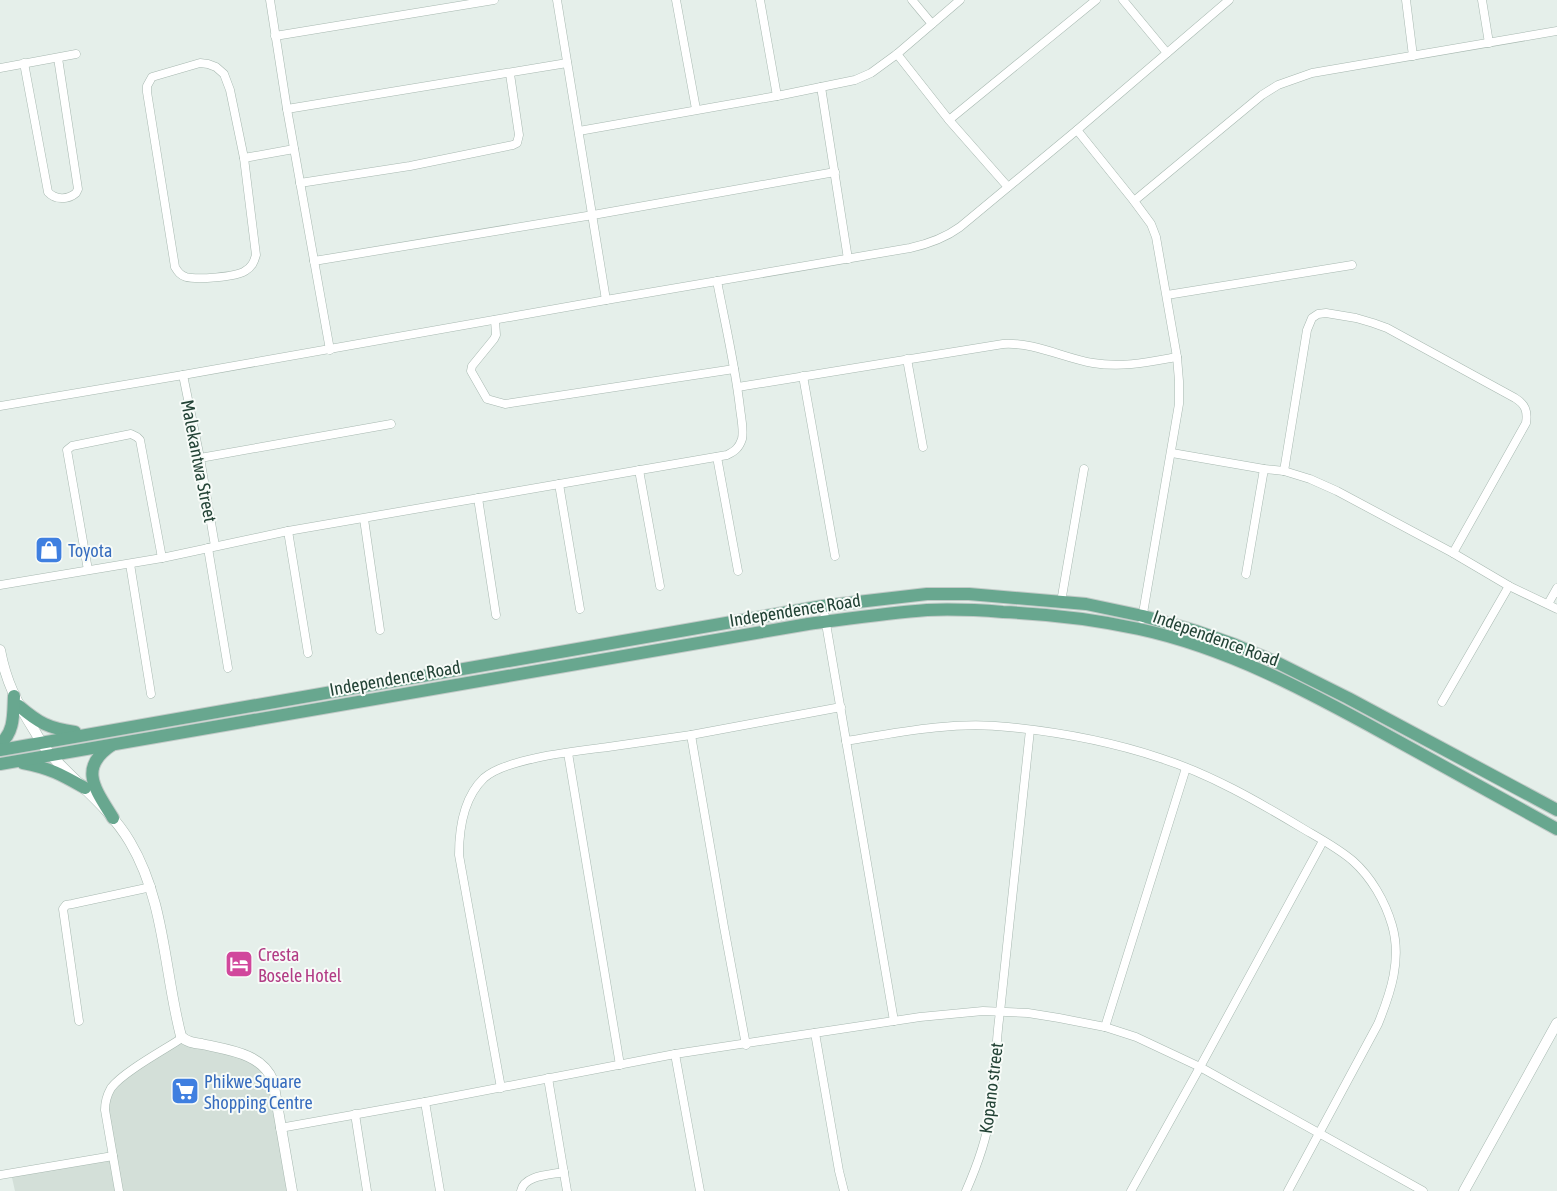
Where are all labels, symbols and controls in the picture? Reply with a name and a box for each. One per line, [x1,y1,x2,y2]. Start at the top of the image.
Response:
street label: Malekantwa Street [177,398,221,524]
shop icon: Toyota [34,535,64,565]
place label: Toyota [68,540,112,561]
street label: Independence Road [728,589,862,631]
street label: Independence Road [1150,605,1282,671]
street label: Independence Road [328,656,462,700]
place label: Cresta Bosele Hotel [258,944,342,986]
hotel icon: Cresta Bosele Hotel [224,949,254,979]
street label: Kopano street [975,1041,1007,1135]
place label: Phikwe Square Shopping Centre [204,1071,313,1113]
supermarket icon: Phikwe Square Shopping Centre [170,1076,200,1106]

